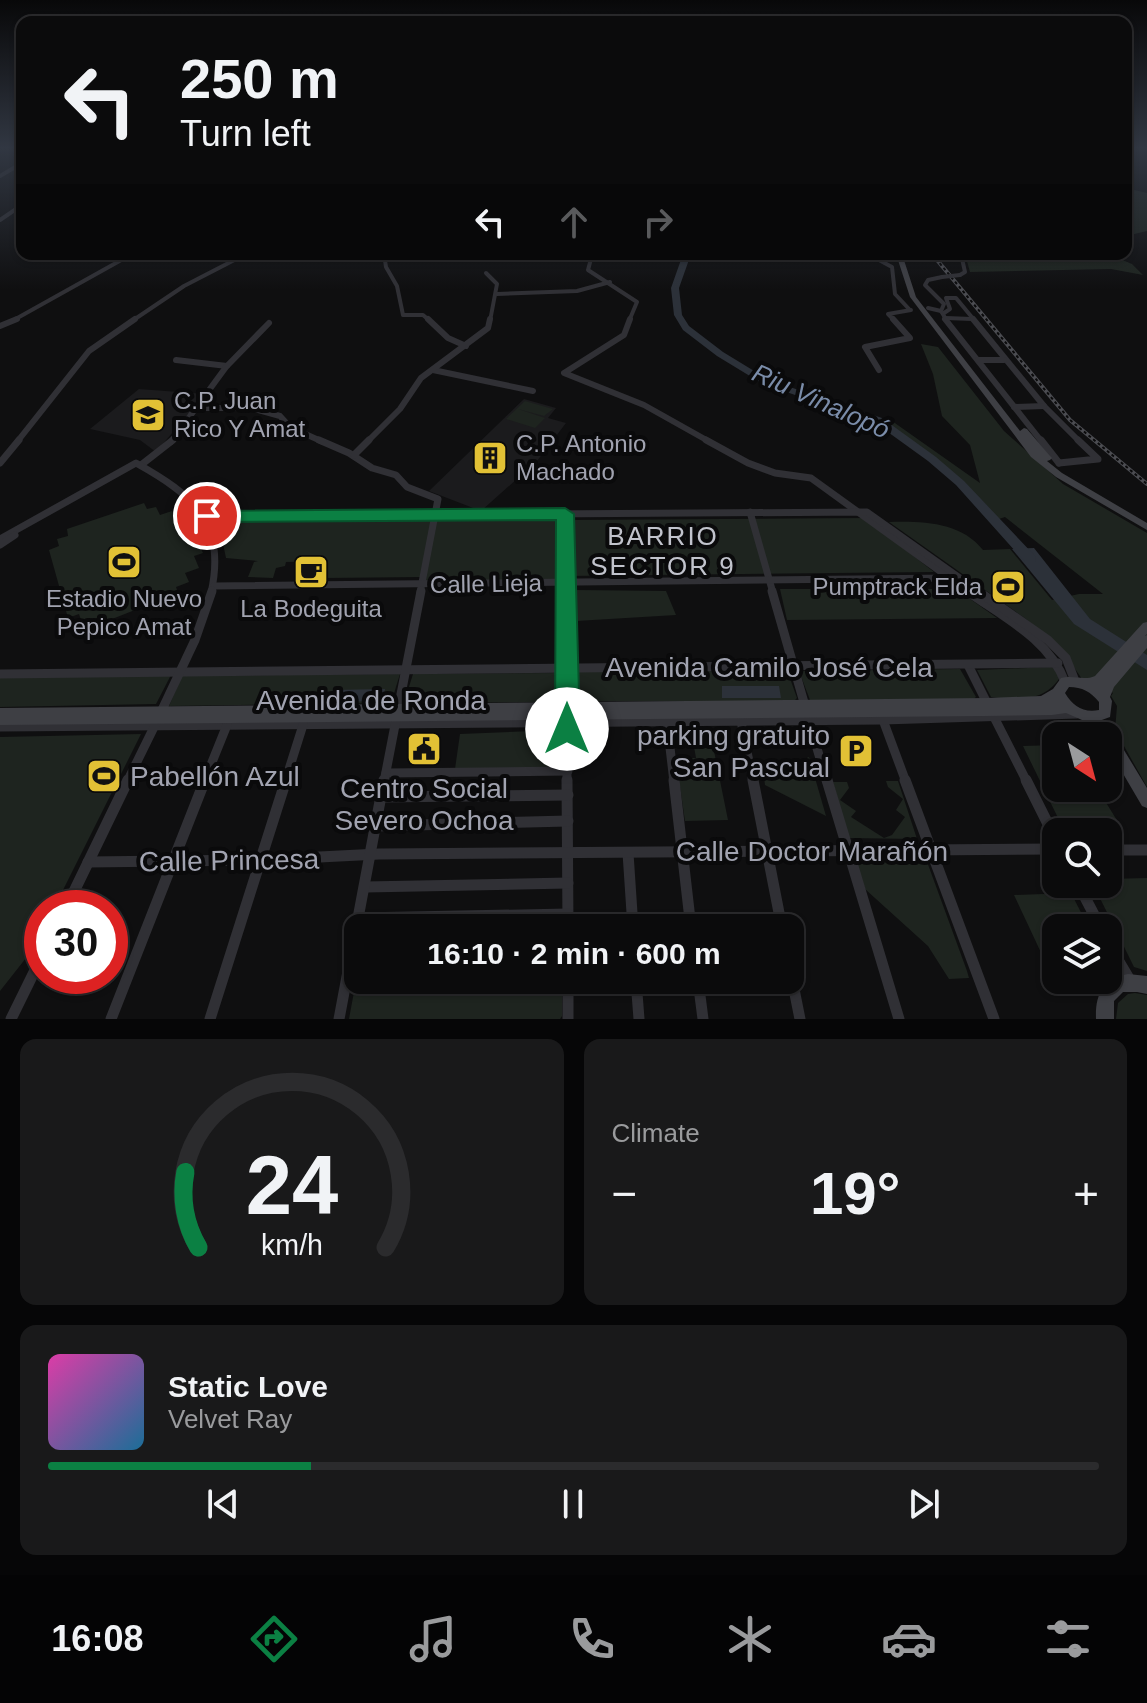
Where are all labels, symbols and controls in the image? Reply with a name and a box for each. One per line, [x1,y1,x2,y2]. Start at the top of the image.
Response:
text: 250 m [180,47,339,110]
icon: left [48,48,152,152]
text: Turn left [180,113,311,154]
icon: left [468,200,512,244]
icon: ahead [552,200,596,244]
icon: right [636,200,680,244]
water label: Riu Vinalopó [748,357,894,445]
place label: C.P. Juan Rico Y Amat [174,387,306,442]
school or university icon: C.P. Juan Rico Y Amat [129,396,167,434]
place label: C.P. Antonio Machado [516,430,646,485]
building icon: C.P. Antonio Machado [471,439,509,477]
pin [173,482,241,550]
icon: arrive [185,494,229,538]
district label: BARRIO SECTOR 9 [590,521,736,581]
sports icon: Estadio Nuevo Pepico Amat [105,543,143,581]
cafe icon: La Bodeguita [292,553,330,591]
sports icon: Pumptrack Elda [989,568,1027,606]
street label: Calle Lieja [430,569,543,598]
place label: Pumptrack Elda [813,573,983,600]
place label: Estadio Nuevo Pepico Amat [46,585,202,640]
place label: La Bodeguita [240,595,382,622]
street label: Avenida Camilo José Cela [605,652,933,683]
street label: Avenida de Ronda [256,685,486,716]
position arrow [525,687,609,771]
place label: parking gratuito San Pascual [637,720,830,783]
north arrow [1042,722,1122,802]
map controls [1042,722,1122,994]
public building icon: Centro Social Severo Ochoa [405,730,443,768]
parking icon: parking gratuito San Pascual [837,732,875,770]
sports icon: Pabellón Azul [85,757,123,795]
place label: Pabellón Azul [130,761,300,792]
place label: Centro Social Severo Ochoa [335,773,514,836]
button: search [1042,818,1122,898]
street label: Calle Doctor Marañón [676,836,948,867]
street label: Calle Princesa [138,843,320,878]
speed limit sign: 30 [24,890,128,994]
button: layers [1042,914,1122,994]
text: 16:10 · 2 min · 600 m [427,937,721,970]
text: Climate [612,1118,700,1148]
text: 24 [245,1139,338,1232]
text: 19° [810,1160,901,1227]
text: − [612,1169,637,1218]
text: + [1073,1169,1099,1218]
text: km/h [261,1229,323,1261]
text: Static Love [168,1370,328,1403]
text: Velvet Ray [168,1404,292,1434]
icon: previous [201,1482,245,1526]
icon: pause [551,1482,595,1526]
icon: next [902,1482,946,1526]
icon: directions [246,1611,302,1667]
icon: music [405,1611,461,1667]
icon: phone [564,1611,620,1667]
icon: climate [722,1611,778,1667]
icon: car [881,1611,937,1667]
icon: filters [1040,1611,1096,1667]
text: 16:08 [51,1618,143,1659]

